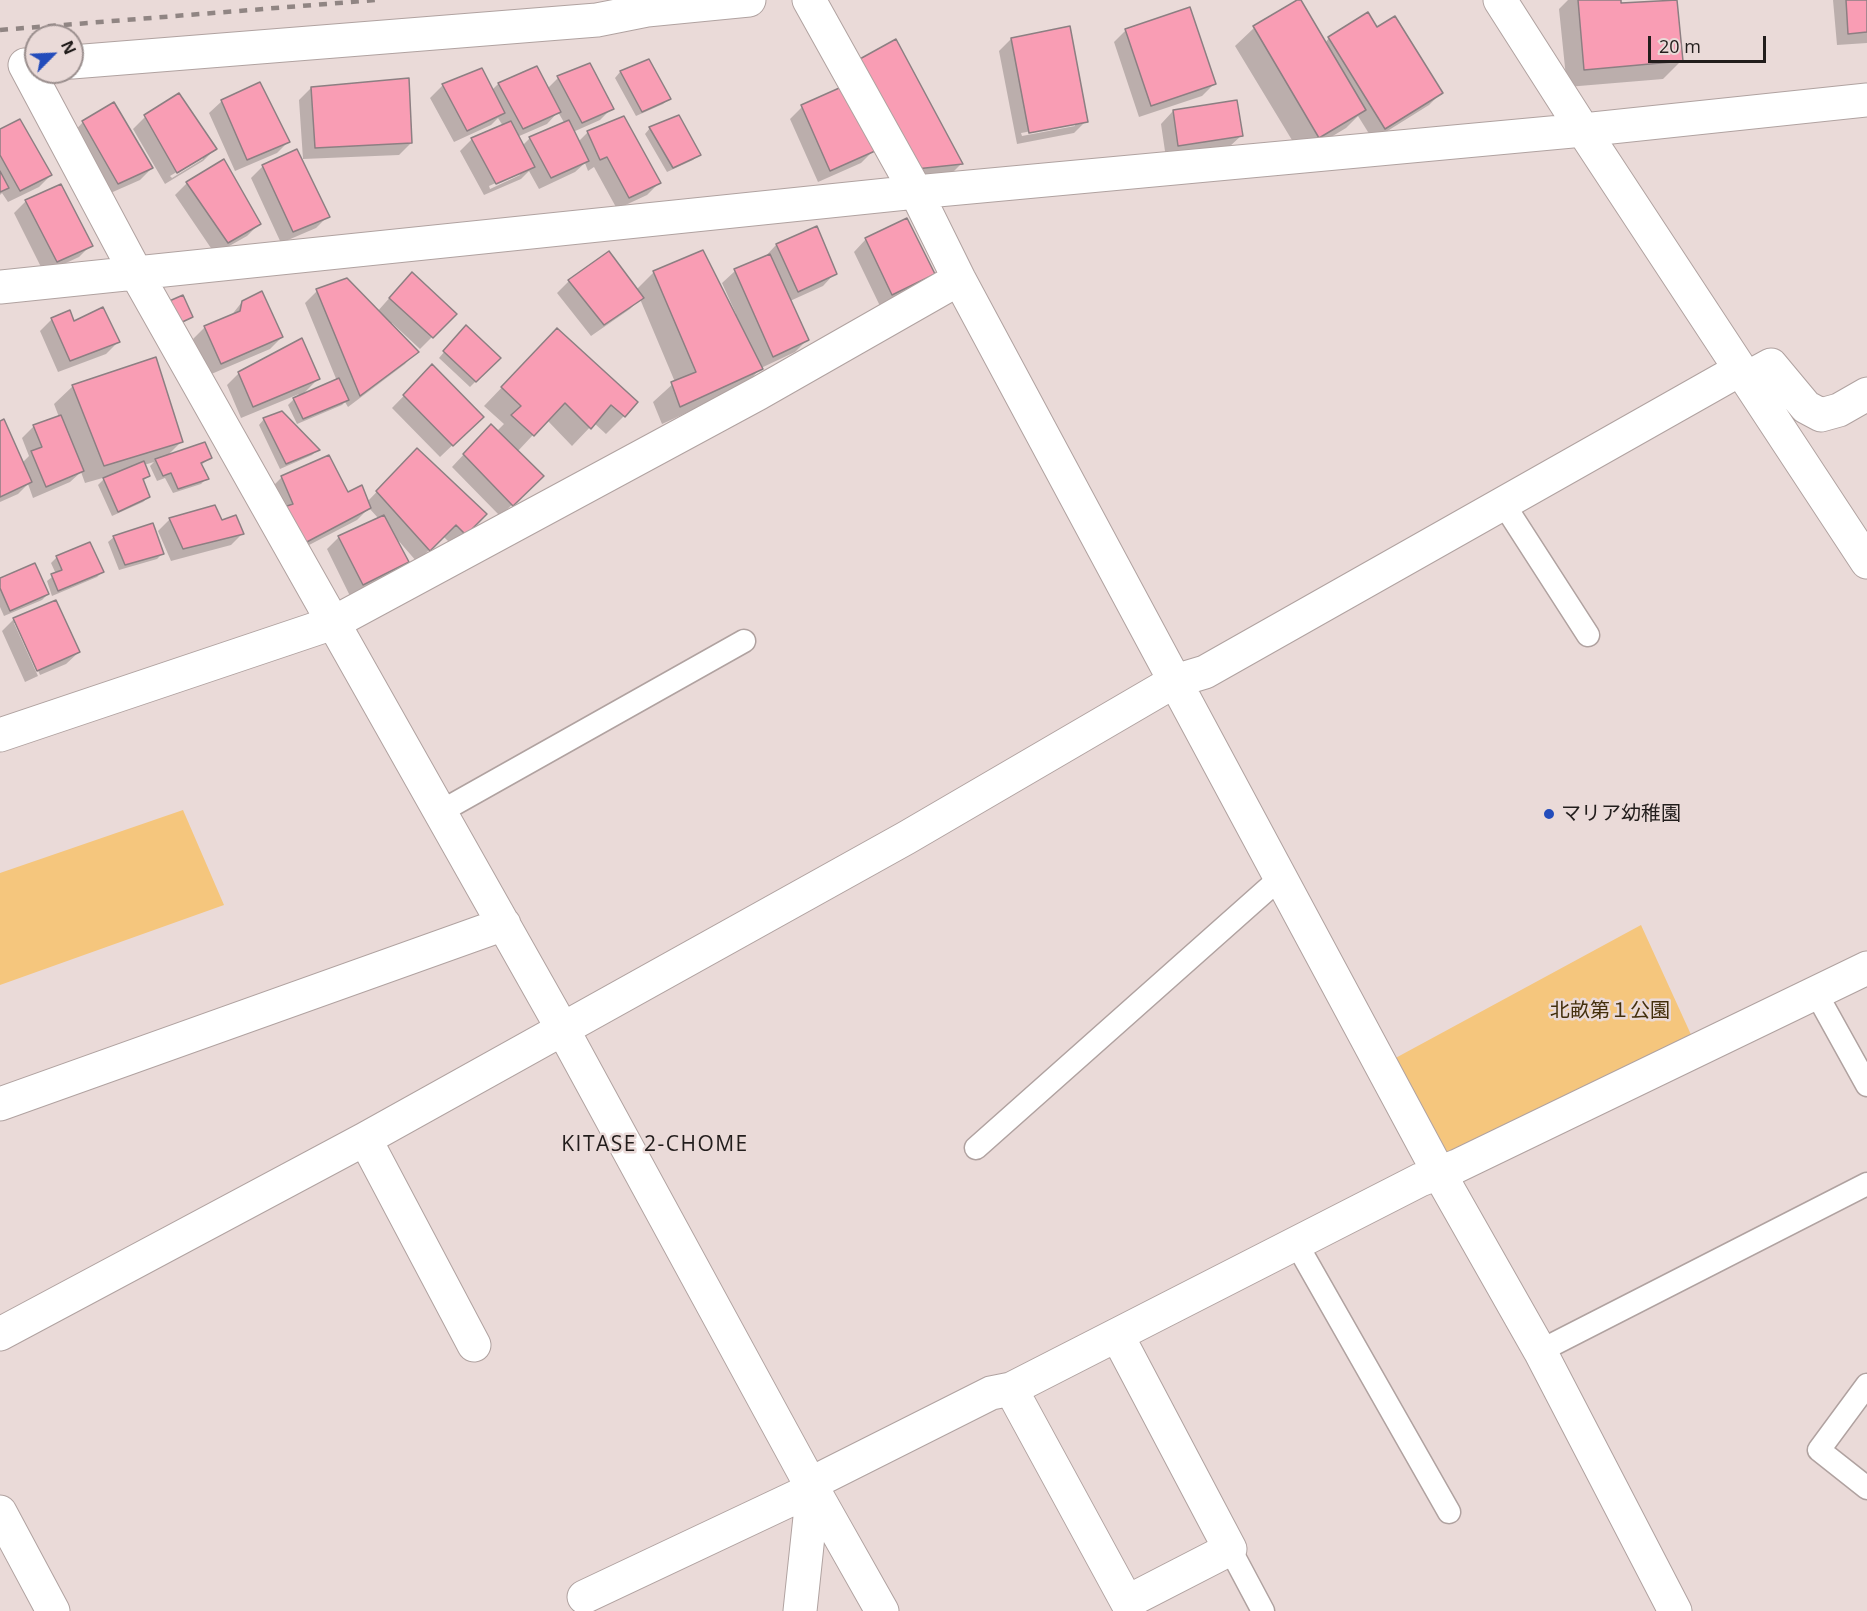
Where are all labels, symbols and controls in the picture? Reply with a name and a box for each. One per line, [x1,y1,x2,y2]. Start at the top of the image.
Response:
north arrow [24,24,84,84]
scale bar [1651,24,1770,62]
text: 20 m [1659,34,1701,58]
text: N [56,37,81,58]
place label: マリア幼稚園 [1561,802,1681,826]
marker: マリア幼稚園 [1542,807,1556,821]
park label: 北畝第１公園 [1550,999,1670,1023]
district label: KITASE 2-CHOME [561,1132,749,1158]

